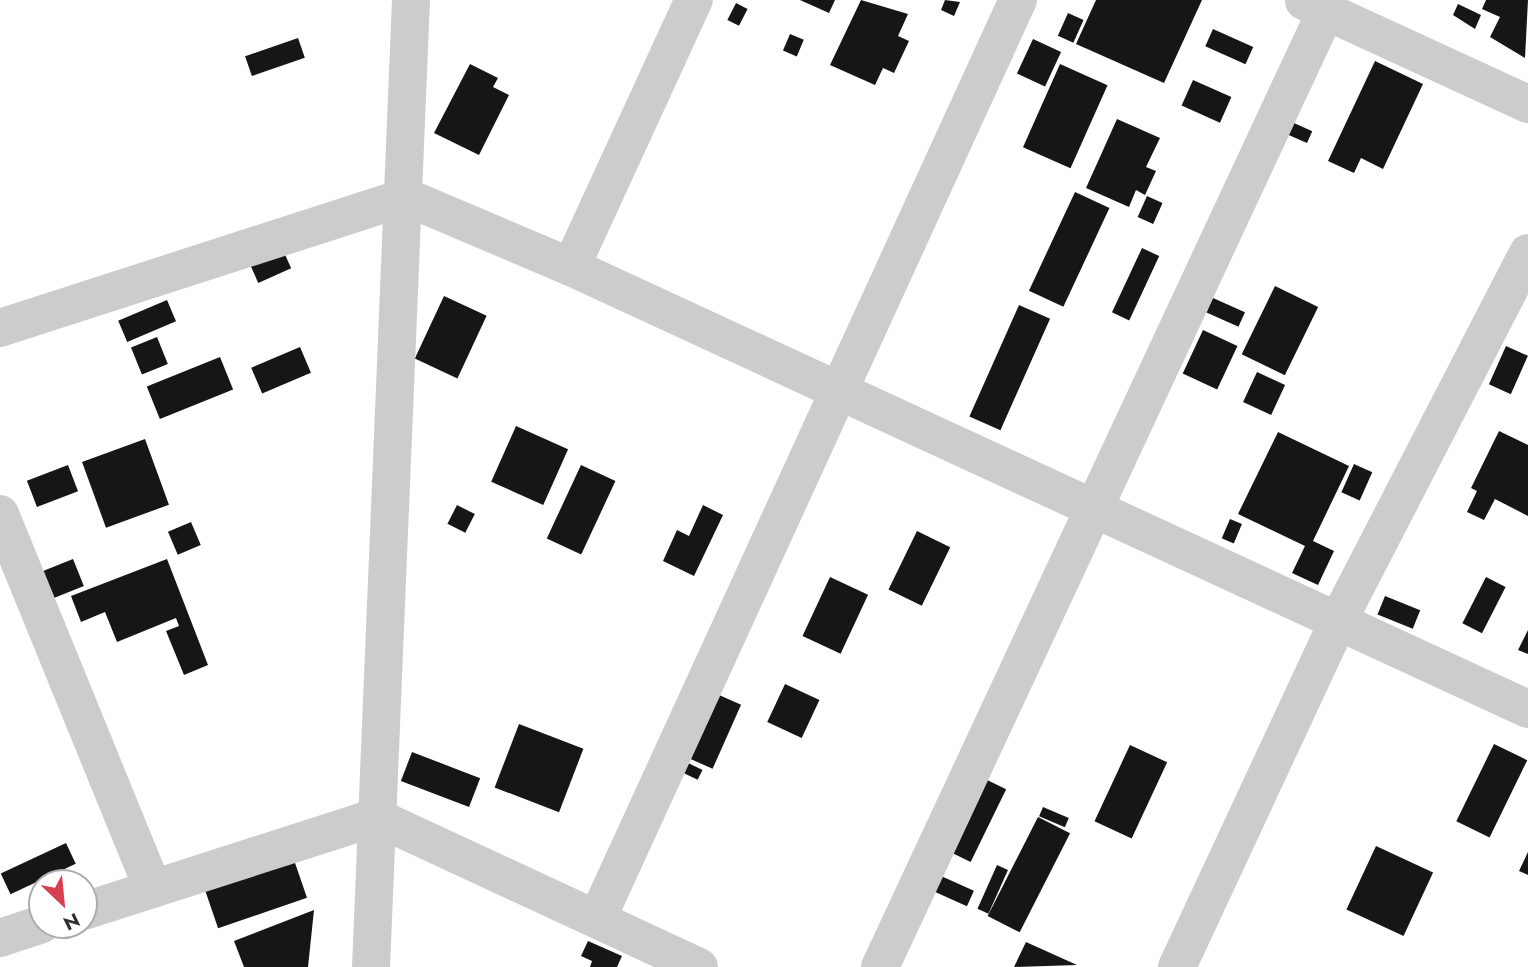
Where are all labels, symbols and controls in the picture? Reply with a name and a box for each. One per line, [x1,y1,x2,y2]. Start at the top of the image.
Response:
north arrow [28,869,98,939]
text: N [59,906,84,937]

